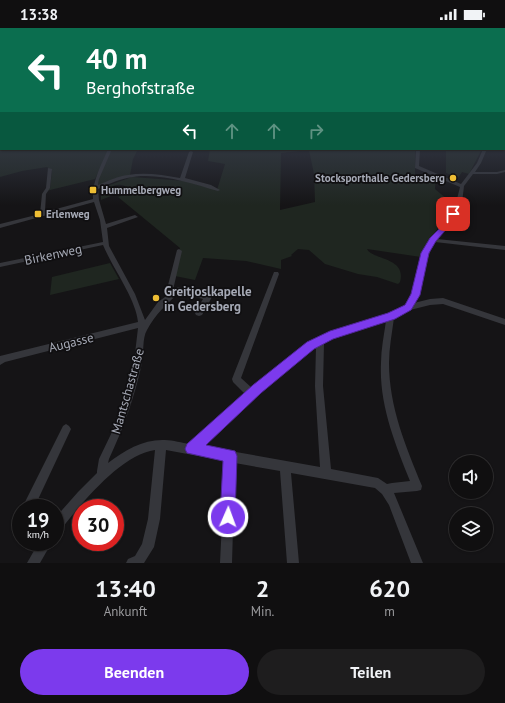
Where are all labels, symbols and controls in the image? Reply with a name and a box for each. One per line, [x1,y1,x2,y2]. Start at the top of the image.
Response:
text: 13:38 [20,5,58,24]
text: 40 m [86,40,147,77]
icon: left [20,44,72,96]
text: Berghofstraße [86,76,195,99]
icon: left [179,120,201,142]
icon: ahead [221,120,243,142]
icon: ahead [263,120,285,142]
icon: right [305,120,327,142]
place label: Stocksporthalle Gedersberg [315,171,445,185]
marker: Stocksporthalle Gedersberg [448,173,458,183]
place label: Hummelbergweg [101,183,181,197]
marker: Hummelbergweg [88,185,98,195]
pin [436,197,470,231]
icon: arrive [442,203,464,225]
place label: Erlenweg [46,207,90,221]
marker: Erlenweg [33,209,43,219]
street label: Birkenweg [23,240,83,269]
place label: Greitjoslkapelle in Gedersberg [164,283,252,315]
marker: Greitjoslkapelle in Gedersberg [151,293,161,303]
street label: Augasse [47,329,95,356]
street label: Mantschastraße [107,346,148,436]
map controls [449,455,493,551]
button: sound [449,455,493,499]
position arrow [207,496,249,538]
speed limit sign: 30 [72,499,124,551]
text: 19 [27,507,49,533]
button: layers [449,507,493,551]
text: km/h [27,528,49,541]
text: 13:40 [95,573,156,604]
text: 2 [256,573,269,604]
text: 620 [369,573,410,604]
text: Ankunft [104,603,147,620]
text: Min. [251,603,274,620]
text: m [384,603,395,620]
button: Beenden [20,649,249,695]
button: Teilen [257,649,485,695]

